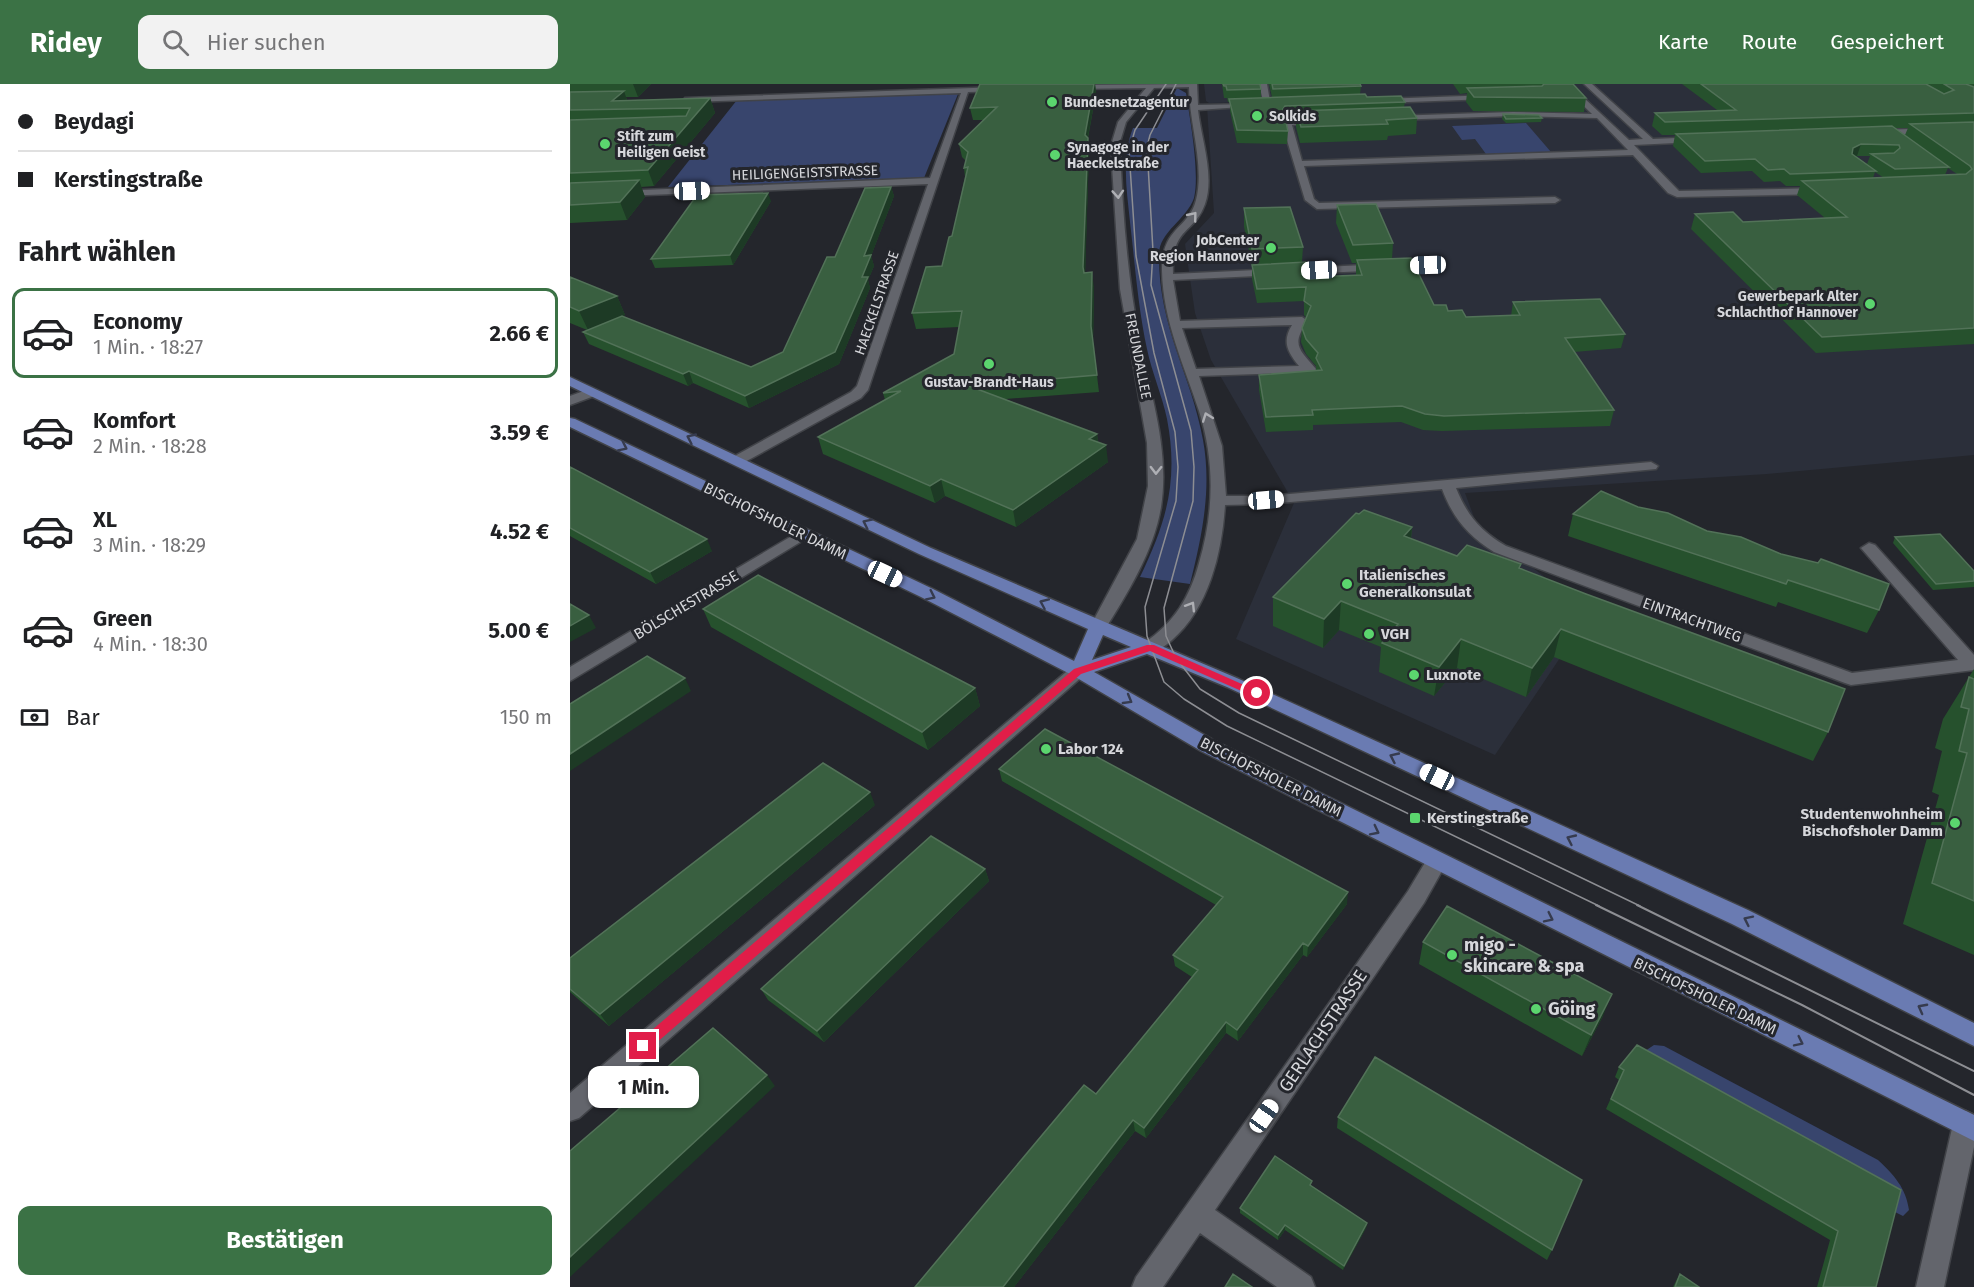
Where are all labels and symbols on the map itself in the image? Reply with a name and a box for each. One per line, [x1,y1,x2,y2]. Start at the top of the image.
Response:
place label: Bundesnetzagentur [1064,94,1189,111]
marker: Bundesnetzagentur [1045,95,1059,109]
place label: Solkids [1269,108,1316,125]
marker: Solkids [1250,109,1264,123]
place label: Stift zum Heiligen Geist [617,128,706,161]
marker: Stift zum Heiligen Geist [598,137,612,151]
place label: Synagoge in der Haeckelstraße [1067,139,1169,172]
marker: Synagoge in der Haeckelstraße [1048,148,1062,162]
street label: HEILIGENGEISTSTRASSE [731,162,879,184]
car [674,181,710,201]
one-way arrow [1112,190,1125,199]
one-way arrow [1185,212,1196,223]
place label: JobCenter Region Hannover [1150,232,1259,265]
marker: JobCenter Region Hannover [1264,241,1278,255]
street label: HAECKELSTRASSE [851,249,903,357]
car [1410,255,1446,275]
car [1301,260,1337,280]
place label: Gewerbepark Alter Schlachthof Hannover [1717,288,1858,321]
marker: Gewerbepark Alter Schlachthof Hannover [1863,297,1877,311]
street label: FREUNDALLEE [1121,311,1155,401]
marker: Gustav-Brandt-Haus [982,357,996,371]
place label: Gustav-Brandt-Haus [924,374,1054,391]
one-way arrow [1202,412,1215,423]
one-way arrow [687,434,698,446]
one-way arrow [616,440,627,452]
one-way arrow [1149,466,1162,475]
street label: BISCHOFSHOLER DAMM [701,479,849,563]
car [1247,489,1285,511]
one-way arrow [863,518,874,530]
car [865,558,905,590]
place label: Italienisches Generalkonsulat [1359,566,1472,601]
street label: BÖLSCHESTRASSE [630,567,742,643]
marker: Italienisches Generalkonsulat [1340,577,1354,591]
one-way arrow [924,588,935,600]
street label: EINTRACHTWEG [1640,594,1744,646]
one-way arrow [1040,599,1051,611]
one-way arrow [1184,602,1195,613]
place label: VGH [1380,625,1409,643]
marker: VGH [1362,627,1376,641]
place label: Luxnote [1426,666,1481,684]
marker: Luxnote [1407,668,1421,682]
route start [1243,679,1270,706]
one-way arrow [1122,693,1132,705]
street label: BISCHOFSHOLER DAMM [1197,733,1345,821]
place label: Labor 124 [1058,740,1124,758]
marker: Labor 124 [1039,742,1053,756]
one-way arrow [1389,752,1400,764]
car [1417,761,1457,793]
place label: Studentenwohnheim Bischofsholer Damm [1801,805,1943,840]
place label: Kerstingstraße [1427,809,1529,827]
marker: Kerstingstraße [1408,811,1422,825]
marker: Studentenwohnheim Bischofsholer Damm [1948,816,1962,830]
one-way arrow [1368,824,1379,835]
one-way arrow [1566,834,1577,846]
one-way arrow [1543,911,1554,923]
one-way arrow [1743,916,1754,928]
place label: migo - skincare & spa [1464,934,1584,977]
marker: migo - skincare & spa [1445,948,1459,962]
street label: BISCHOFSHOLER DAMM [1631,954,1779,1038]
street label: GERLACHSTRASSE [1274,966,1372,1096]
place label: Göing [1548,998,1596,1020]
marker: Göing [1529,1002,1543,1016]
one-way arrow [1918,1004,1929,1015]
route end [629,1032,656,1059]
one-way arrow [1793,1035,1804,1046]
callout: 1 Min. [587,1067,698,1109]
car [1246,1096,1282,1136]

